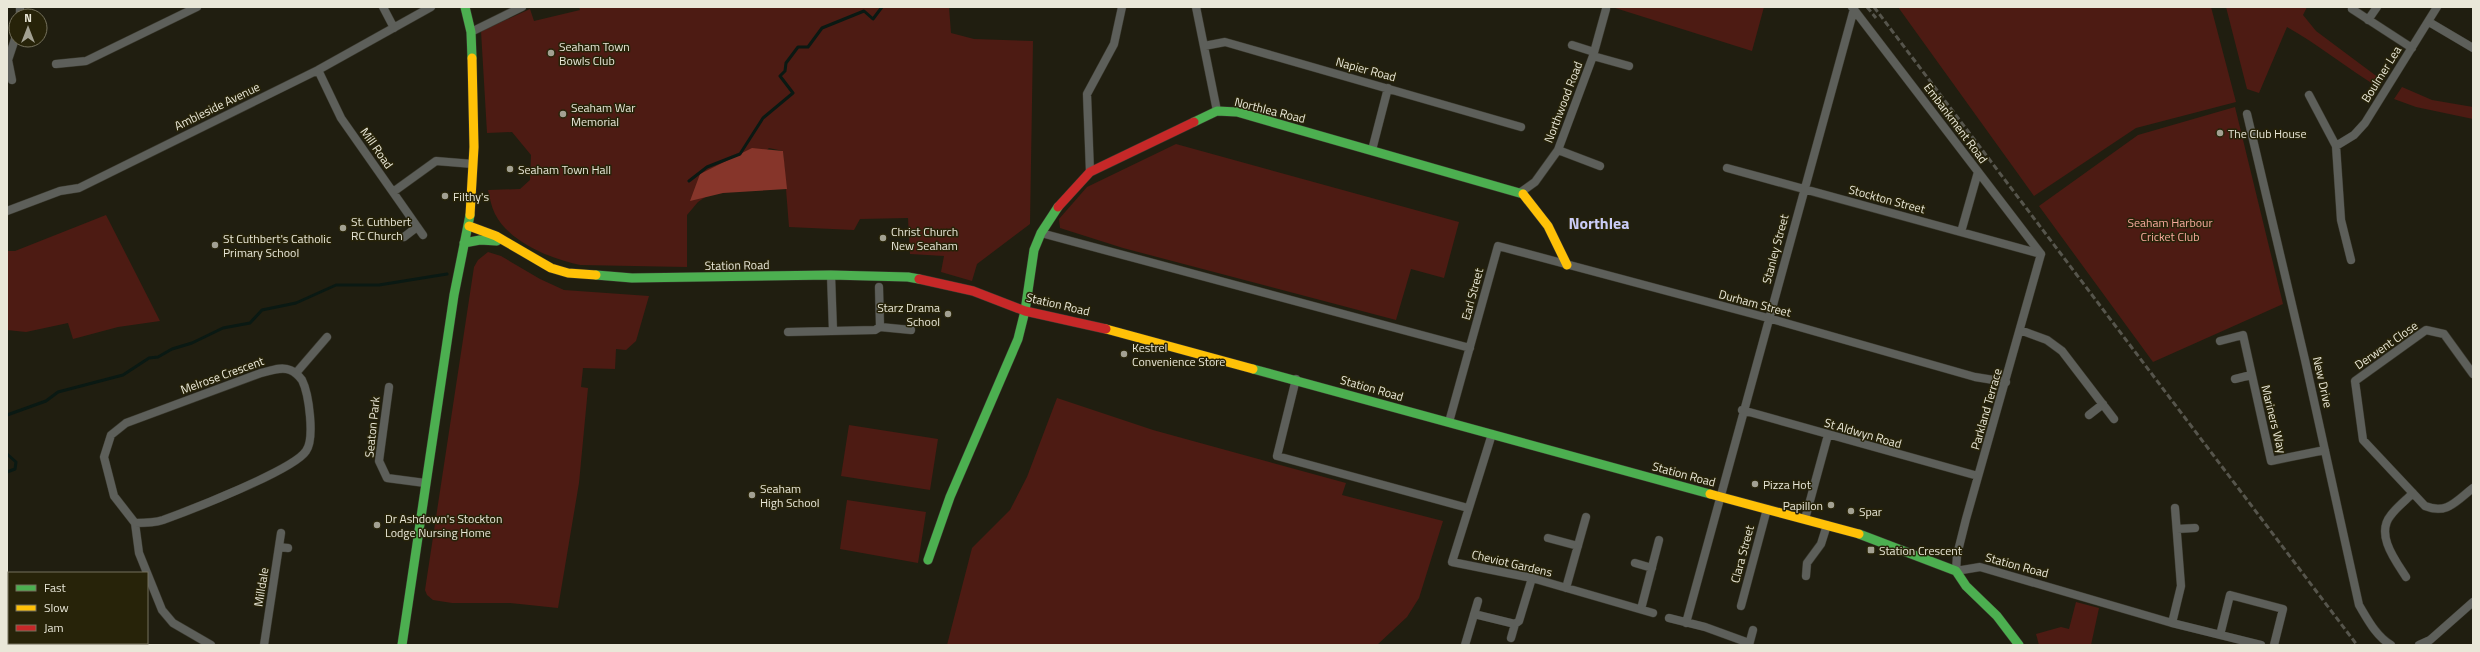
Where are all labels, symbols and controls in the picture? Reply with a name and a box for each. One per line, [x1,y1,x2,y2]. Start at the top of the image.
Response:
north arrow [8,8,48,48]
text: N [24,10,32,26]
place label: Seaham Town Bowls Club [559,37,630,70]
street label: Boulmer Lea [2356,42,2406,106]
marker: Seaham Town Bowls Club [546,48,556,58]
street label: Napier Road [1334,52,1398,86]
street label: Northwood Road [1539,59,1587,145]
street label: Ambleside Avenue [171,77,263,135]
street label: Embankment Road [1919,79,1993,167]
street label: Northlea Road [1232,92,1308,128]
place label: Seaham War Memorial [571,98,635,131]
marker: Seaham War Memorial [558,109,568,119]
street label: Mill Road [356,123,398,173]
place label: The Club House [2228,124,2306,143]
marker: The Club House [2215,128,2225,138]
place label: Seaham Town Hall [518,160,611,179]
marker: Seaham Town Hall [505,164,515,174]
street label: Stockton Street [1847,180,1928,219]
place label: Filthy's [453,187,490,206]
marker: Filthy's [440,191,450,201]
district label: Northlea [1569,211,1629,235]
street label: Stanley Street [1757,211,1794,286]
place label: St. Cuthbert RC Church [351,212,412,245]
park label: Seaham Harbour Cricket Club [2127,213,2213,246]
place label: Christ Church New Seaham [891,222,958,255]
marker: St. Cuthbert RC Church [338,223,348,233]
place label: St Cuthbert's Catholic Primary School [223,229,331,262]
marker: Christ Church New Seaham [878,233,888,243]
marker: St Cuthbert's Catholic Primary School [210,240,220,250]
street label: Station Road [704,255,770,275]
street label: Earl Street [1456,265,1488,322]
street label: Durham Street [1717,284,1794,322]
street label: Station Road [1024,287,1092,321]
place label: Starz Drama School [877,298,940,331]
marker: Starz Drama School [943,309,953,319]
street label: Derwent Close [2350,316,2422,374]
place label: Kestrel Convenience Store [1132,338,1225,371]
marker: Kestrel Convenience Store [1119,349,1129,359]
street label: Melrose Crescent [178,351,267,399]
street label: New Drive [2308,354,2338,410]
street label: Parkland Terrace [1965,366,2007,452]
street label: Station Road [1338,370,1406,406]
street label: Mariners Way [2256,383,2292,455]
street label: Seaton Park [359,395,385,458]
street label: St Aldwyn Road [1822,413,1904,453]
street label: Station Road [1650,456,1718,492]
place label: Pizza Hot [1763,475,1812,494]
place label: Seaham High School [760,479,820,512]
marker: Pizza Hot [1750,479,1760,489]
marker: Seaham High School [747,490,757,500]
place label: Papillon [1783,496,1823,515]
marker: Papillon [1826,500,1836,510]
place label: Spar [1859,502,1882,521]
marker: Spar [1846,506,1856,516]
place label: Dr Ashdown's Stockton Lodge Nursing Home [385,509,502,542]
marker: Dr Ashdown's Stockton Lodge Nursing Home [372,520,382,530]
street label: Clara Street [1725,522,1759,585]
place label: Station Crescent [1879,541,1963,560]
street label: Cheviot Gardens [1470,544,1555,582]
marker: Station Crescent [1866,545,1876,555]
street label: Station Road [1983,547,2051,583]
street label: Milldale [249,566,273,608]
legend [8,572,148,644]
text: Fast [44,578,67,597]
text: Slow [44,598,69,617]
text: Jam [44,618,64,637]

